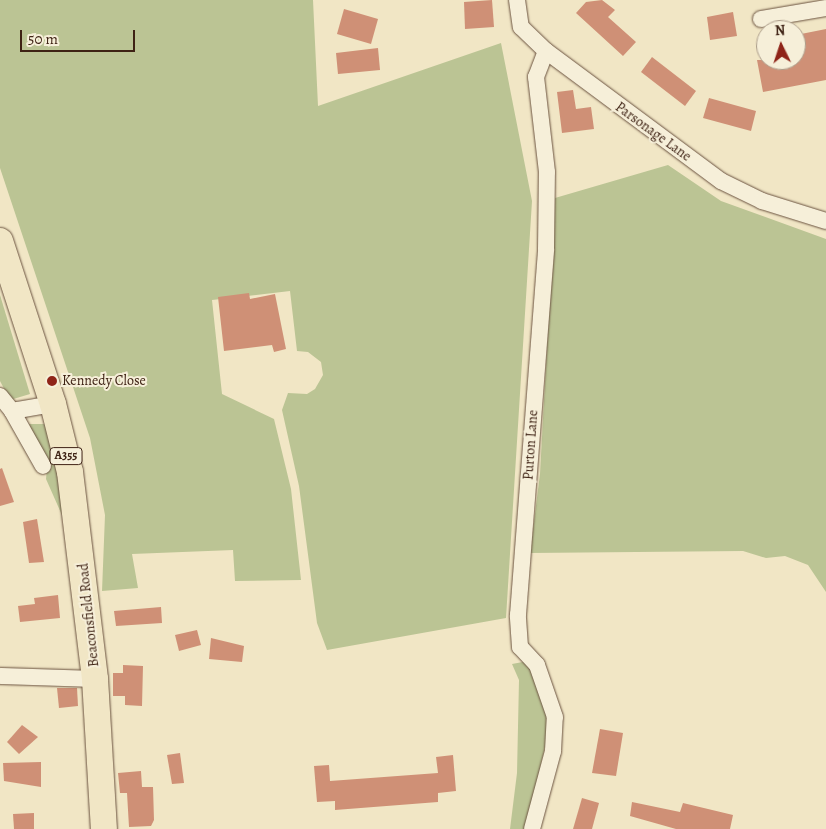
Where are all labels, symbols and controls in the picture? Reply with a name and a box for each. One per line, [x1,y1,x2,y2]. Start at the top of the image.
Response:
scale bar [22,20,138,52]
north arrow [756,20,806,70]
text: N [774,21,786,40]
text: 50 m [28,29,58,49]
street label: Parsonage Lane [612,99,694,165]
place label: Kennedy Close [62,373,146,389]
marker: Kennedy Close [46,375,58,387]
street label: Purton Lane [520,409,542,481]
road number: A355 [48,446,84,466]
street label: Beaconsfield Road [75,562,103,668]

